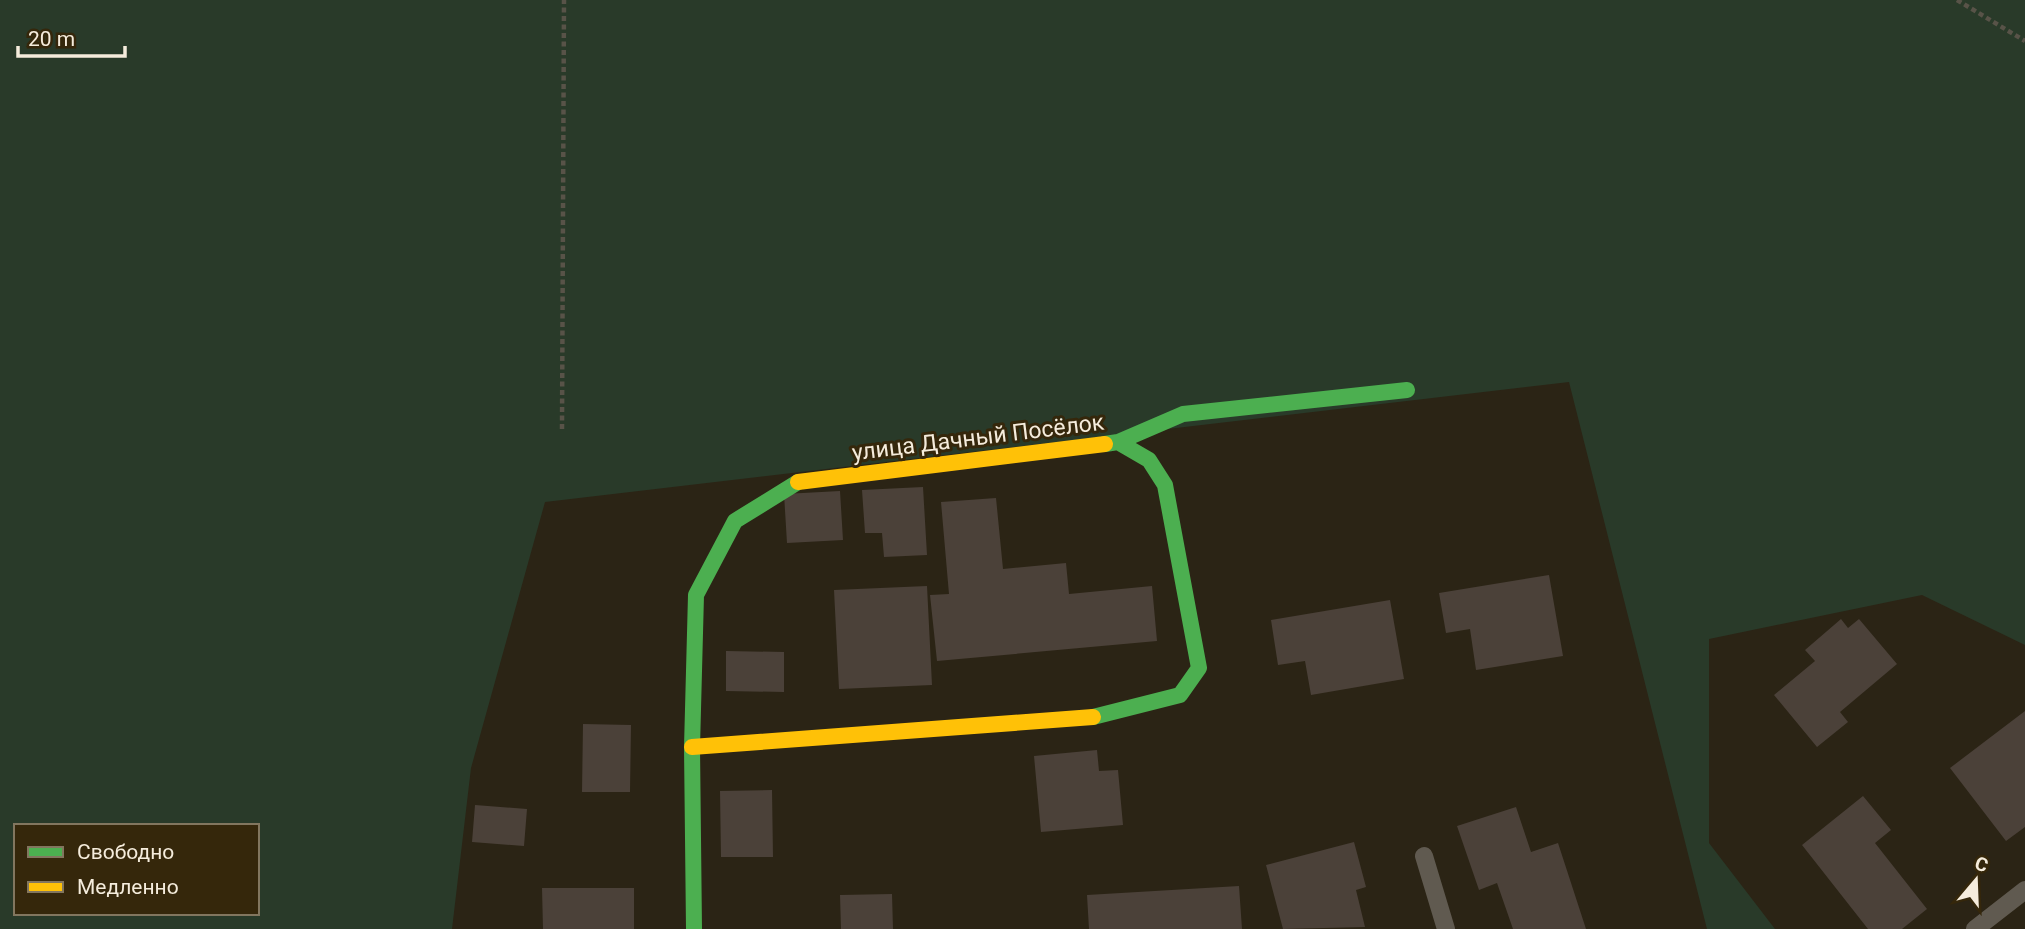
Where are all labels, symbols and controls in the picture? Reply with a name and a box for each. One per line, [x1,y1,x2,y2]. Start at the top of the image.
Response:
scale bar [18,14,124,58]
text: 20 m [28,27,75,51]
street label: улица Дачный Посёлок [850,409,1106,466]
legend [14,824,259,915]
text: Свободно [77,840,174,864]
north arrow [1941,845,2011,915]
text: С [1972,852,1991,877]
text: Медленно [77,875,179,899]

